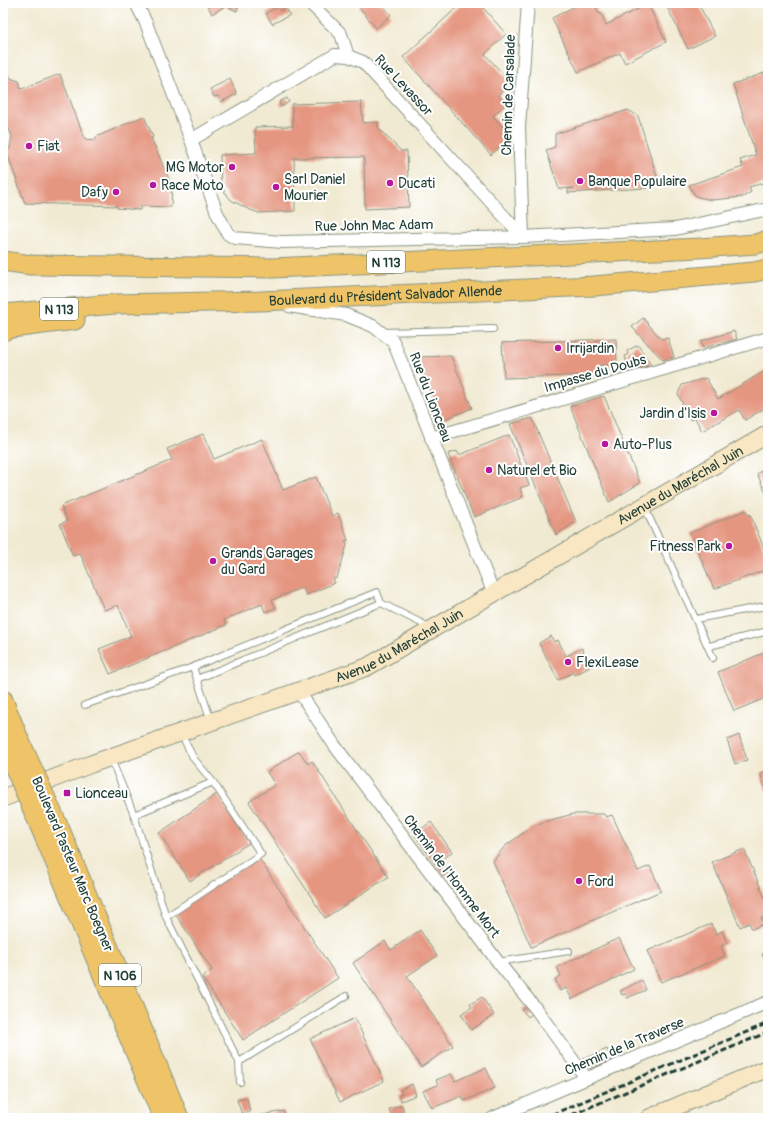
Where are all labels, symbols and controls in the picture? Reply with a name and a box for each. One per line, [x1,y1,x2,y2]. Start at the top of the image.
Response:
street label: Chemin de Carsalade [498,34,519,156]
street label: Rue Levassor [371,51,436,120]
place label: Fiat [37,138,60,155]
marker: Fiat [24,141,34,151]
place label: MG Motor [166,159,224,176]
marker: MG Motor [227,162,237,172]
place label: Sarl Daniel Mourier [284,171,346,204]
place label: Banque Populaire [588,173,687,190]
place label: Ducati [398,175,435,192]
marker: Banque Populaire [575,176,585,186]
place label: Race Moto [161,177,224,194]
marker: Ducati [385,178,395,188]
marker: Race Moto [148,180,158,190]
marker: Sarl Daniel Mourier [271,182,281,192]
place label: Dafy [81,184,108,201]
marker: Dafy [111,187,121,197]
street label: Rue John Mac Adam [315,216,433,235]
road number: N 113 [367,251,405,273]
street label: Boulevard du Président Salvador Allende [269,282,502,310]
road number: N 113 [40,298,78,320]
place label: Irrijardin [566,340,614,357]
marker: Irrijardin [553,343,563,353]
street label: Rue du Lionceau [406,350,455,445]
street label: Impasse du Doubs [542,351,649,396]
place label: Jardin d'Isis [639,405,707,422]
marker: Jardin d'Isis [709,408,719,418]
place label: Auto-Plus [613,436,673,453]
marker: Auto-Plus [600,439,610,449]
street label: Avenue du Maréchal Juin [614,442,746,529]
place label: Naturel et Bio [497,462,577,479]
marker: Naturel et Bio [484,465,494,475]
place label: Fitness Park [650,538,721,555]
marker: Fitness Park [724,541,734,551]
place label: Grands Garages du Gard [221,545,314,578]
marker: Grands Garages du Gard [208,556,218,566]
street label: Avenue du Maréchal Juin [333,605,466,687]
place label: FlexiLease [576,654,639,671]
marker: FlexiLease [563,657,573,667]
street label: Boulevard Pasteur Marc Boegner [28,774,117,954]
place label: Lionceau [75,785,128,802]
marker: Lionceau [62,788,72,798]
street label: Chemin de l'Homme Mort [400,811,504,941]
place label: Ford [587,873,614,890]
marker: Ford [574,876,584,886]
road number: N 106 [99,964,141,986]
street label: Chemin de la Traverse [562,1014,686,1079]

